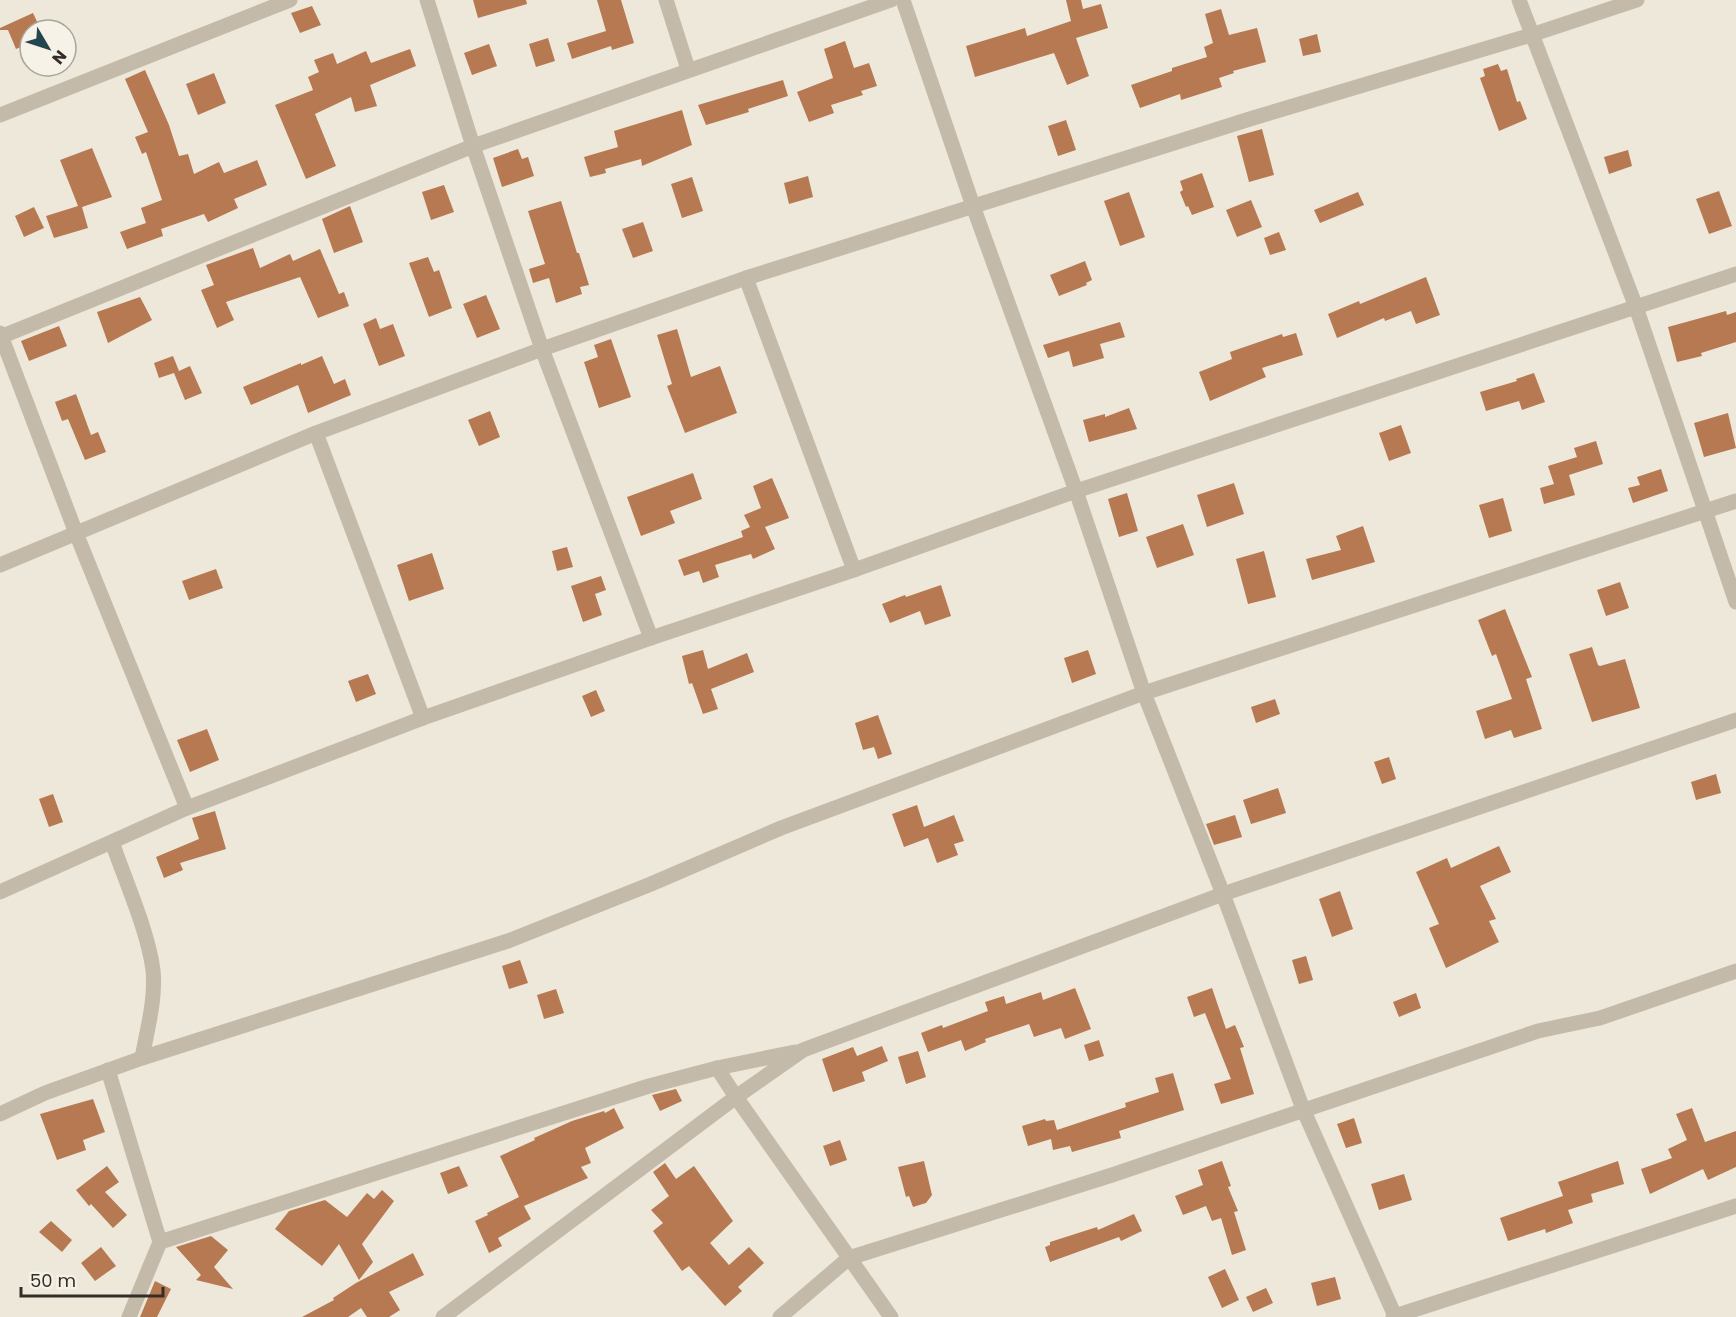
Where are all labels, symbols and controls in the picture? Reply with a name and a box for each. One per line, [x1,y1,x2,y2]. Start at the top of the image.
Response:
north arrow [18,18,78,78]
text: N [47,45,72,69]
scale bar [21,1260,164,1298]
text: 50 m [30,1268,76,1293]

